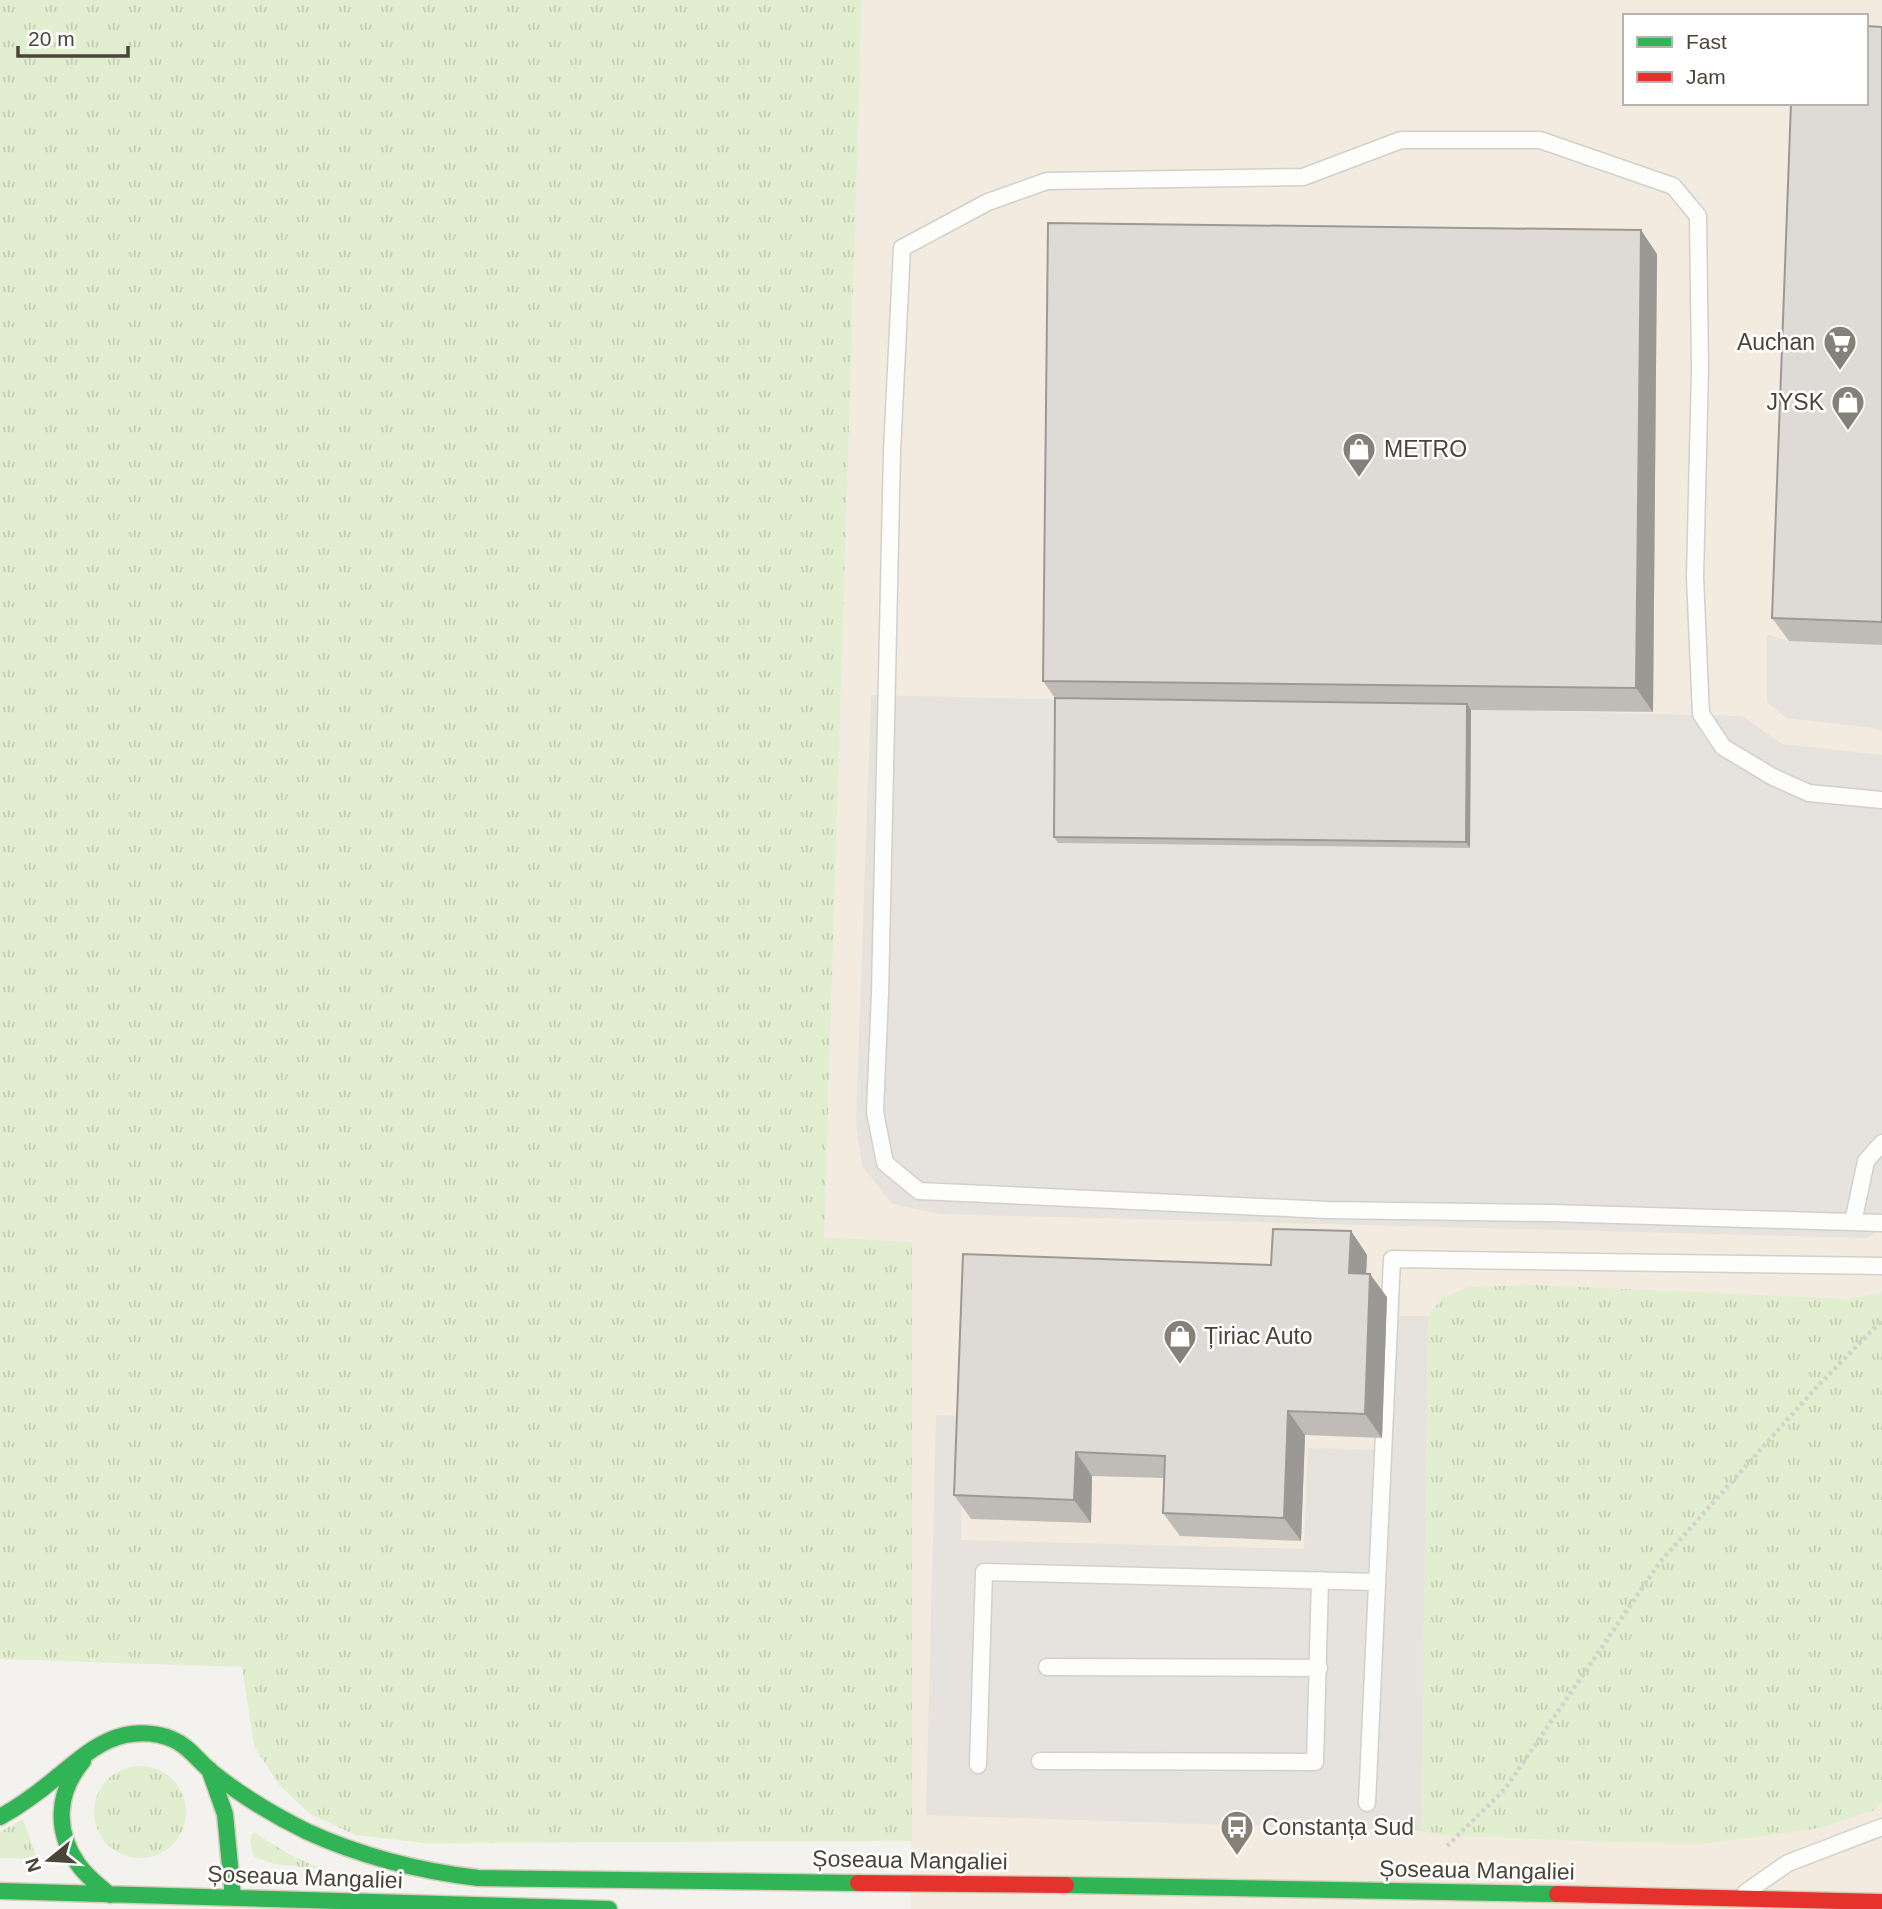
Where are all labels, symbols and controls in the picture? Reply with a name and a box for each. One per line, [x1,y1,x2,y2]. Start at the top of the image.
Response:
scale bar [18,14,128,58]
legend [1623,14,1868,105]
text: 20 m [28,27,75,50]
text: Fast [1686,30,1727,53]
text: Jam [1686,65,1726,88]
supermarket icon: Auchan [1821,323,1859,372]
place label: Auchan [1737,329,1815,355]
shop icon: JYSK [1829,383,1867,432]
place label: JYSK [1766,389,1825,415]
shop icon: METRO [1340,430,1378,479]
place label: METRO [1384,436,1467,462]
shop icon: Țiriac Auto [1161,1317,1199,1366]
place label: Țiriac Auto [1204,1323,1313,1349]
bus stop icon: Constanța Sud [1218,1808,1256,1857]
place label: Constanța Sud [1262,1814,1414,1840]
north arrow [14,1825,84,1895]
street label: Șoseaua Mangaliei [812,1845,1008,1875]
text: N [21,1855,45,1875]
street label: Șoseaua Mangaliei [1379,1855,1575,1885]
street label: Șoseaua Mangaliei [207,1861,403,1893]

